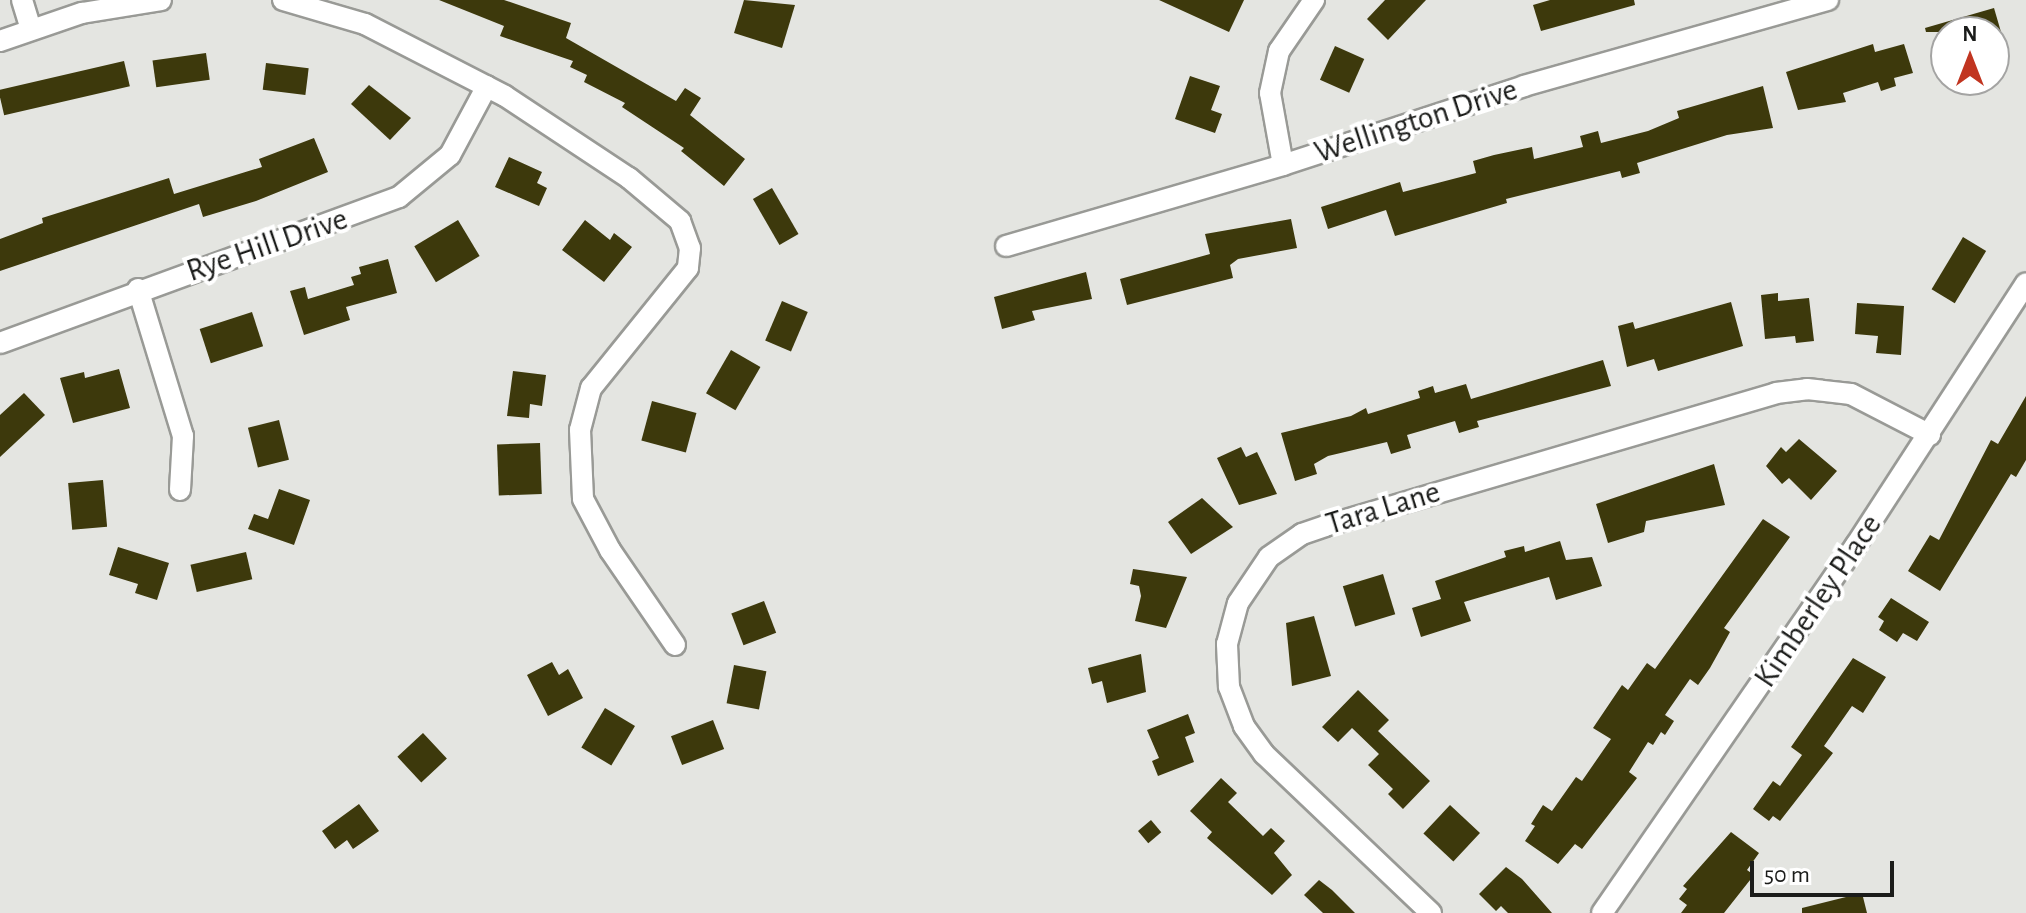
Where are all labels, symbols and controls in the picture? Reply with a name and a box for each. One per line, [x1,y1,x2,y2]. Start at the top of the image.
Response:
north arrow [1930,16,2010,96]
text: N [1962,23,1978,45]
street label: Wellington Drive [1310,70,1522,172]
street label: Rye Hill Drive [181,200,353,290]
street label: Tara Lane [1321,473,1445,543]
street label: Kimberley Place [1746,507,1890,695]
scale bar [1754,845,1898,895]
text: 50 m [1764,863,1810,887]

